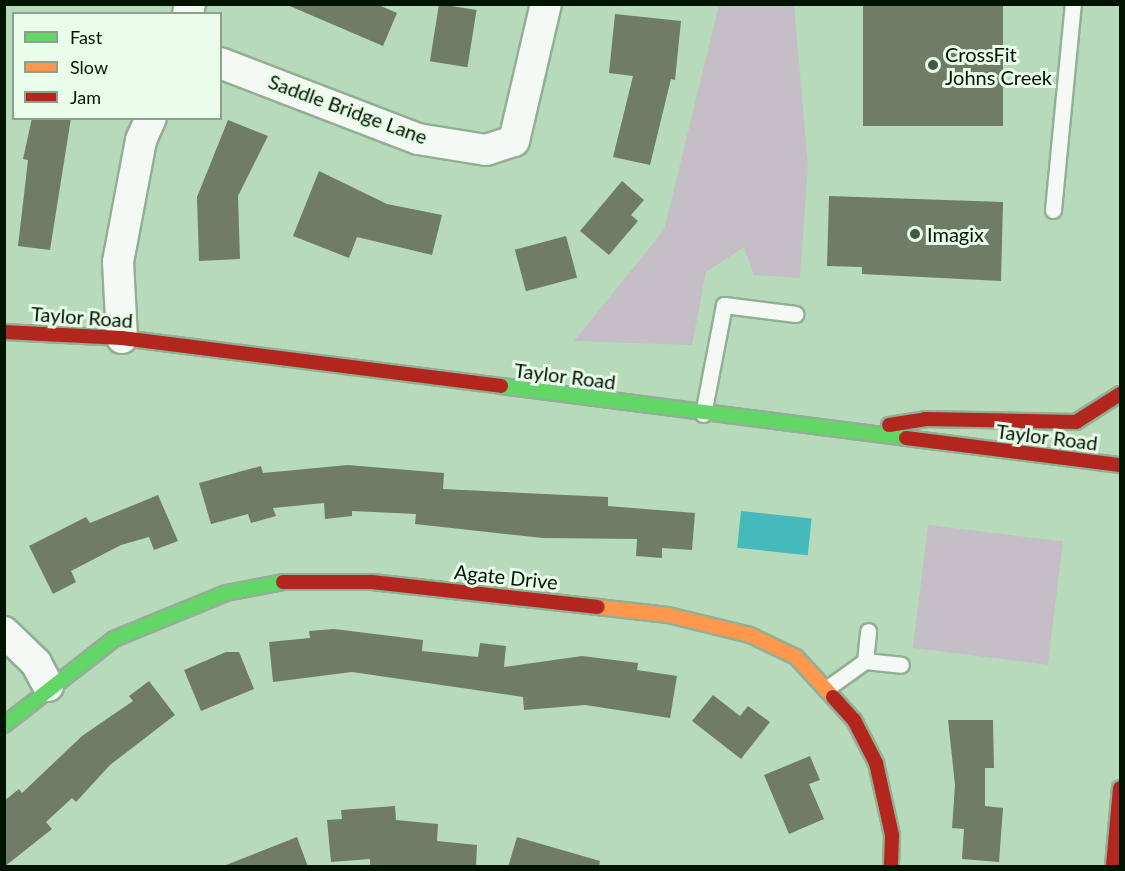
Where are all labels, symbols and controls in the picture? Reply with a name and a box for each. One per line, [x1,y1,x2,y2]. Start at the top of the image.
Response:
legend [12,12,222,120]
text: Fast [70,26,102,48]
place label: CrossFit Johns Creek [945,42,1052,89]
text: Slow [70,56,108,78]
marker: CrossFit Johns Creek [926,58,940,72]
street label: Saddle Bridge Lane [265,69,431,149]
text: Jam [70,86,101,108]
place label: Imagix [927,222,984,246]
marker: Imagix [908,227,922,241]
street label: Taylor Road [30,301,134,333]
street label: Taylor Road [513,358,617,394]
street label: Taylor Road [995,419,1099,455]
street label: Agate Drive [453,560,559,594]

